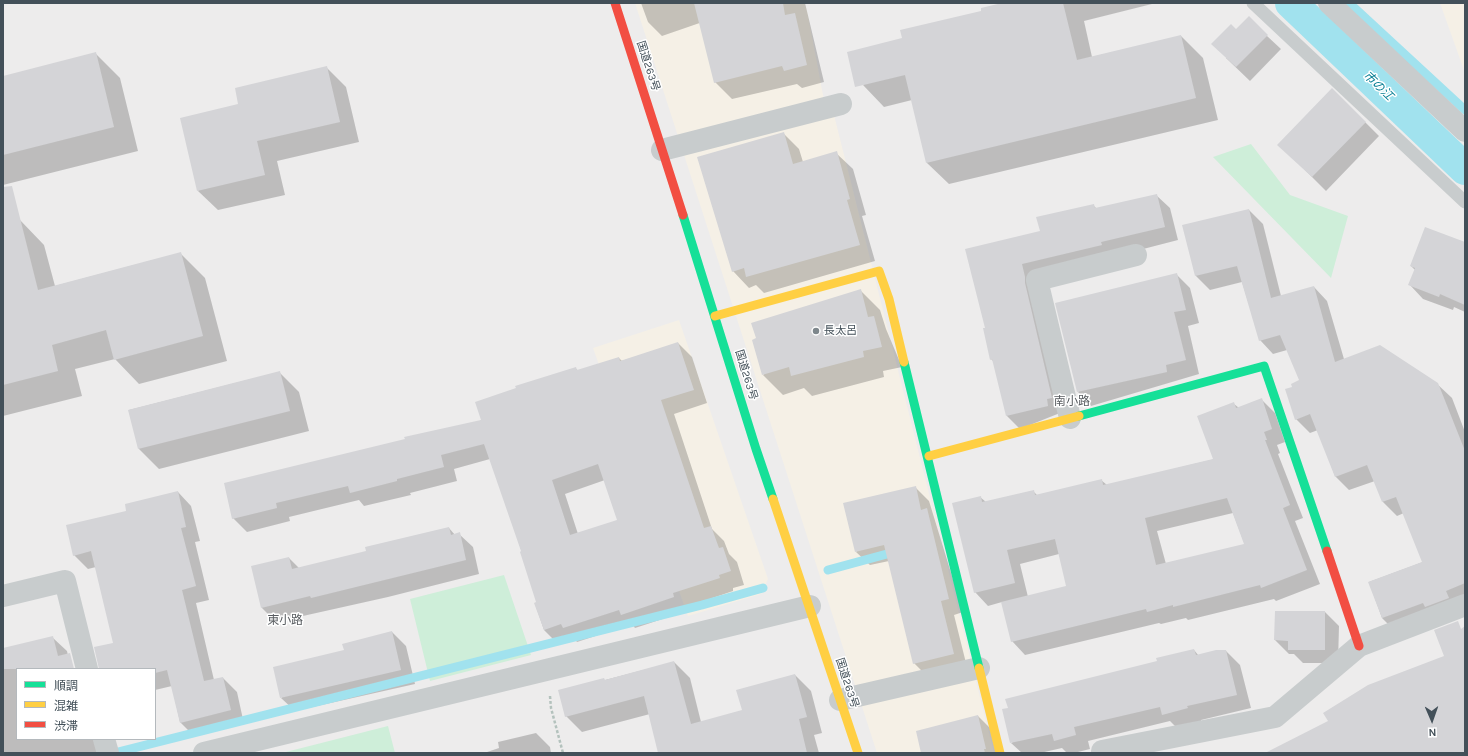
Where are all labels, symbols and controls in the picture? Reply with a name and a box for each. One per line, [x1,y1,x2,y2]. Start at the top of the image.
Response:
street label: 国道263号 [634,39,662,93]
water label: 市の江 [1360,68,1396,104]
place label: 長太呂 [824,324,857,338]
marker: 長太呂 [811,326,821,336]
street label: 国道263号 [732,348,760,402]
district label: 南小路 [1054,395,1090,409]
district label: 東小路 [267,614,303,628]
street label: 国道263号 [833,656,861,710]
legend [16,668,156,740]
text: 順調 [54,679,78,693]
text: 混雑 [54,699,78,713]
north arrow [1412,700,1452,740]
text: 渋滞 [54,719,78,733]
text: N [1428,726,1437,739]

